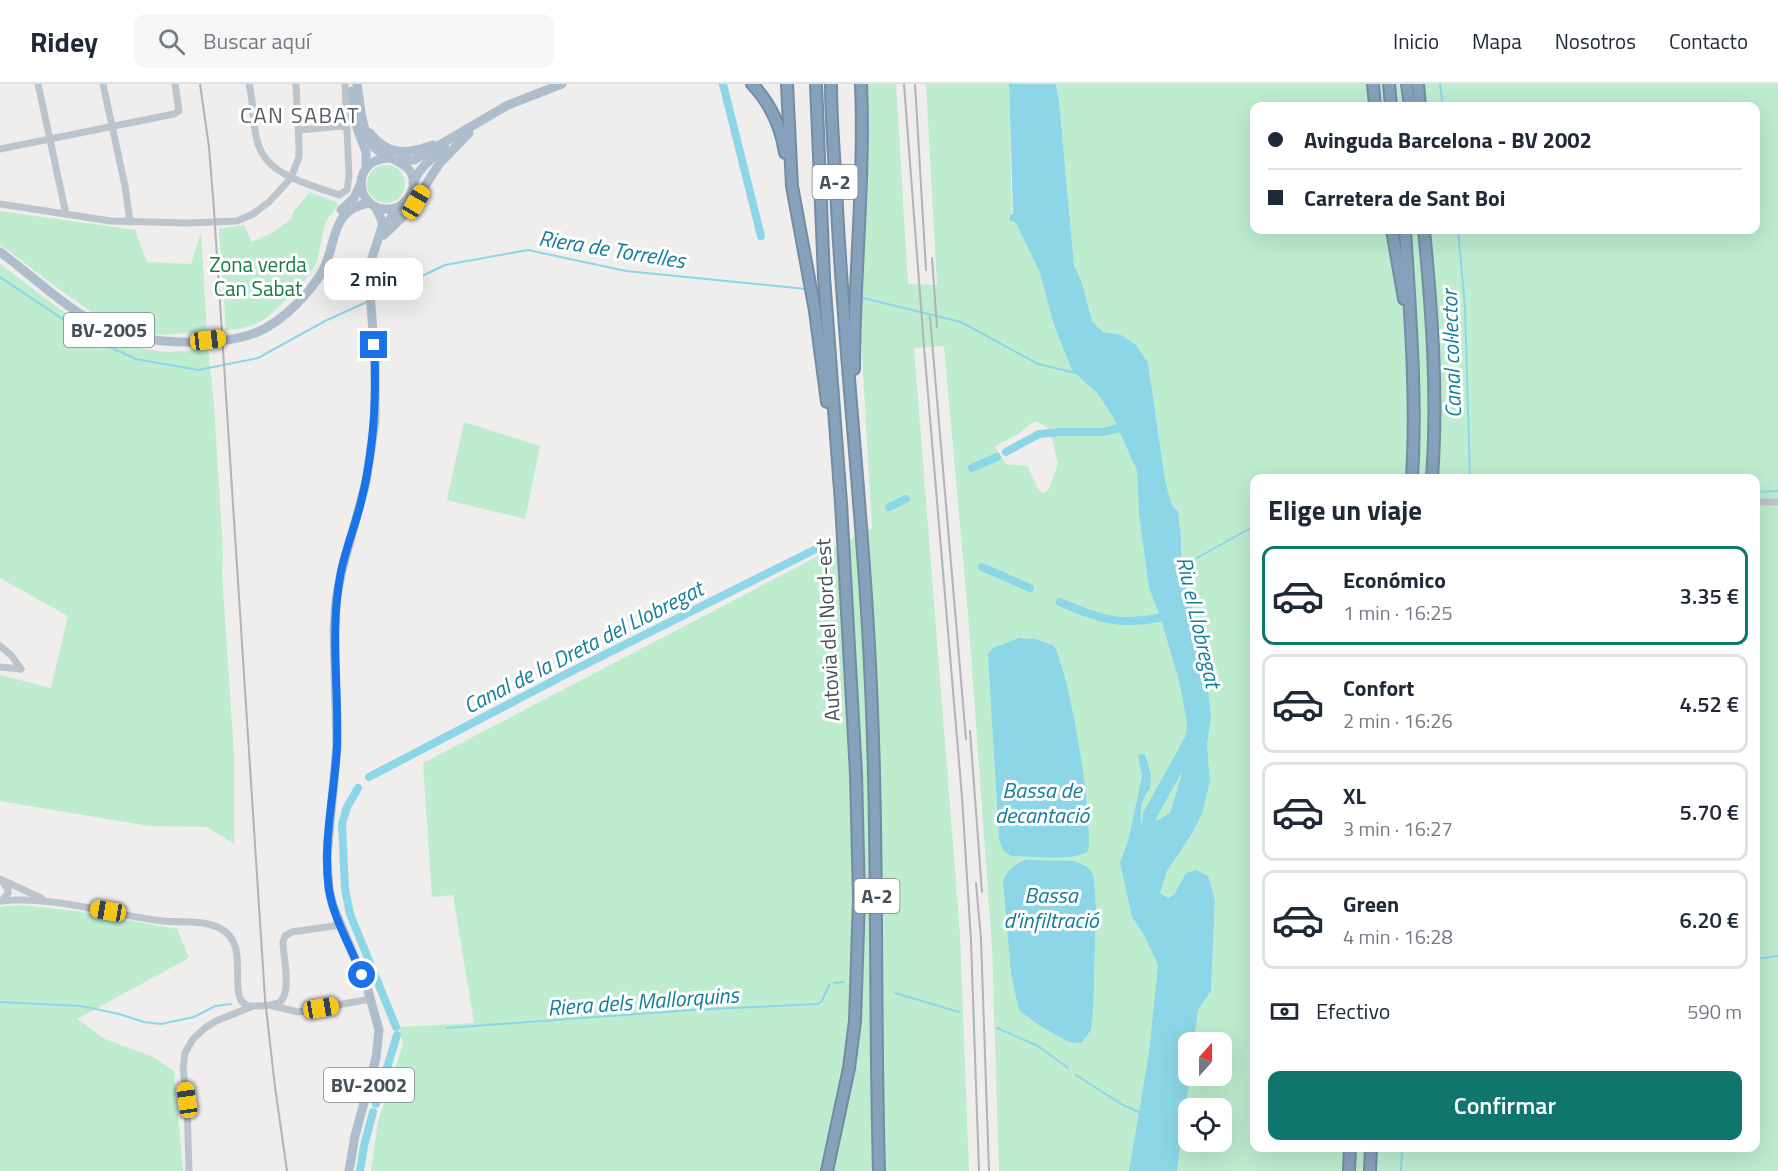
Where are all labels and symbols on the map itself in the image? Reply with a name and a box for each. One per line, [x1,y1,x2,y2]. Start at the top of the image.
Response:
district label: CAN SABAT [240,98,360,132]
road number: A-2 [812,165,858,199]
car [399,182,433,222]
water label: Riera de Torrelles [536,221,689,278]
park label: Zona verda Can Sabat [209,248,307,304]
callout: 2 min [324,258,424,300]
water label: Canal col·lector [1432,286,1470,419]
road number: BV-2005 [64,313,154,347]
car [189,329,227,351]
route end [360,331,387,358]
street label: Autovia del Nord-est [806,537,848,722]
water label: Riu el Llobregat [1167,553,1231,694]
water label: Canal de la Dreta del Llobregat [457,570,711,722]
water label: Bassa de decantació [995,773,1090,832]
water label: Bassa d'infiltració [1003,878,1100,937]
road number: A-2 [854,879,900,913]
car [89,899,127,923]
route start [348,961,375,988]
water label: Riera dels Mallorquins [546,977,741,1025]
car [302,996,340,1020]
north arrow [1178,1032,1232,1086]
road number: BV-2002 [324,1068,414,1102]
car [176,1081,198,1119]

